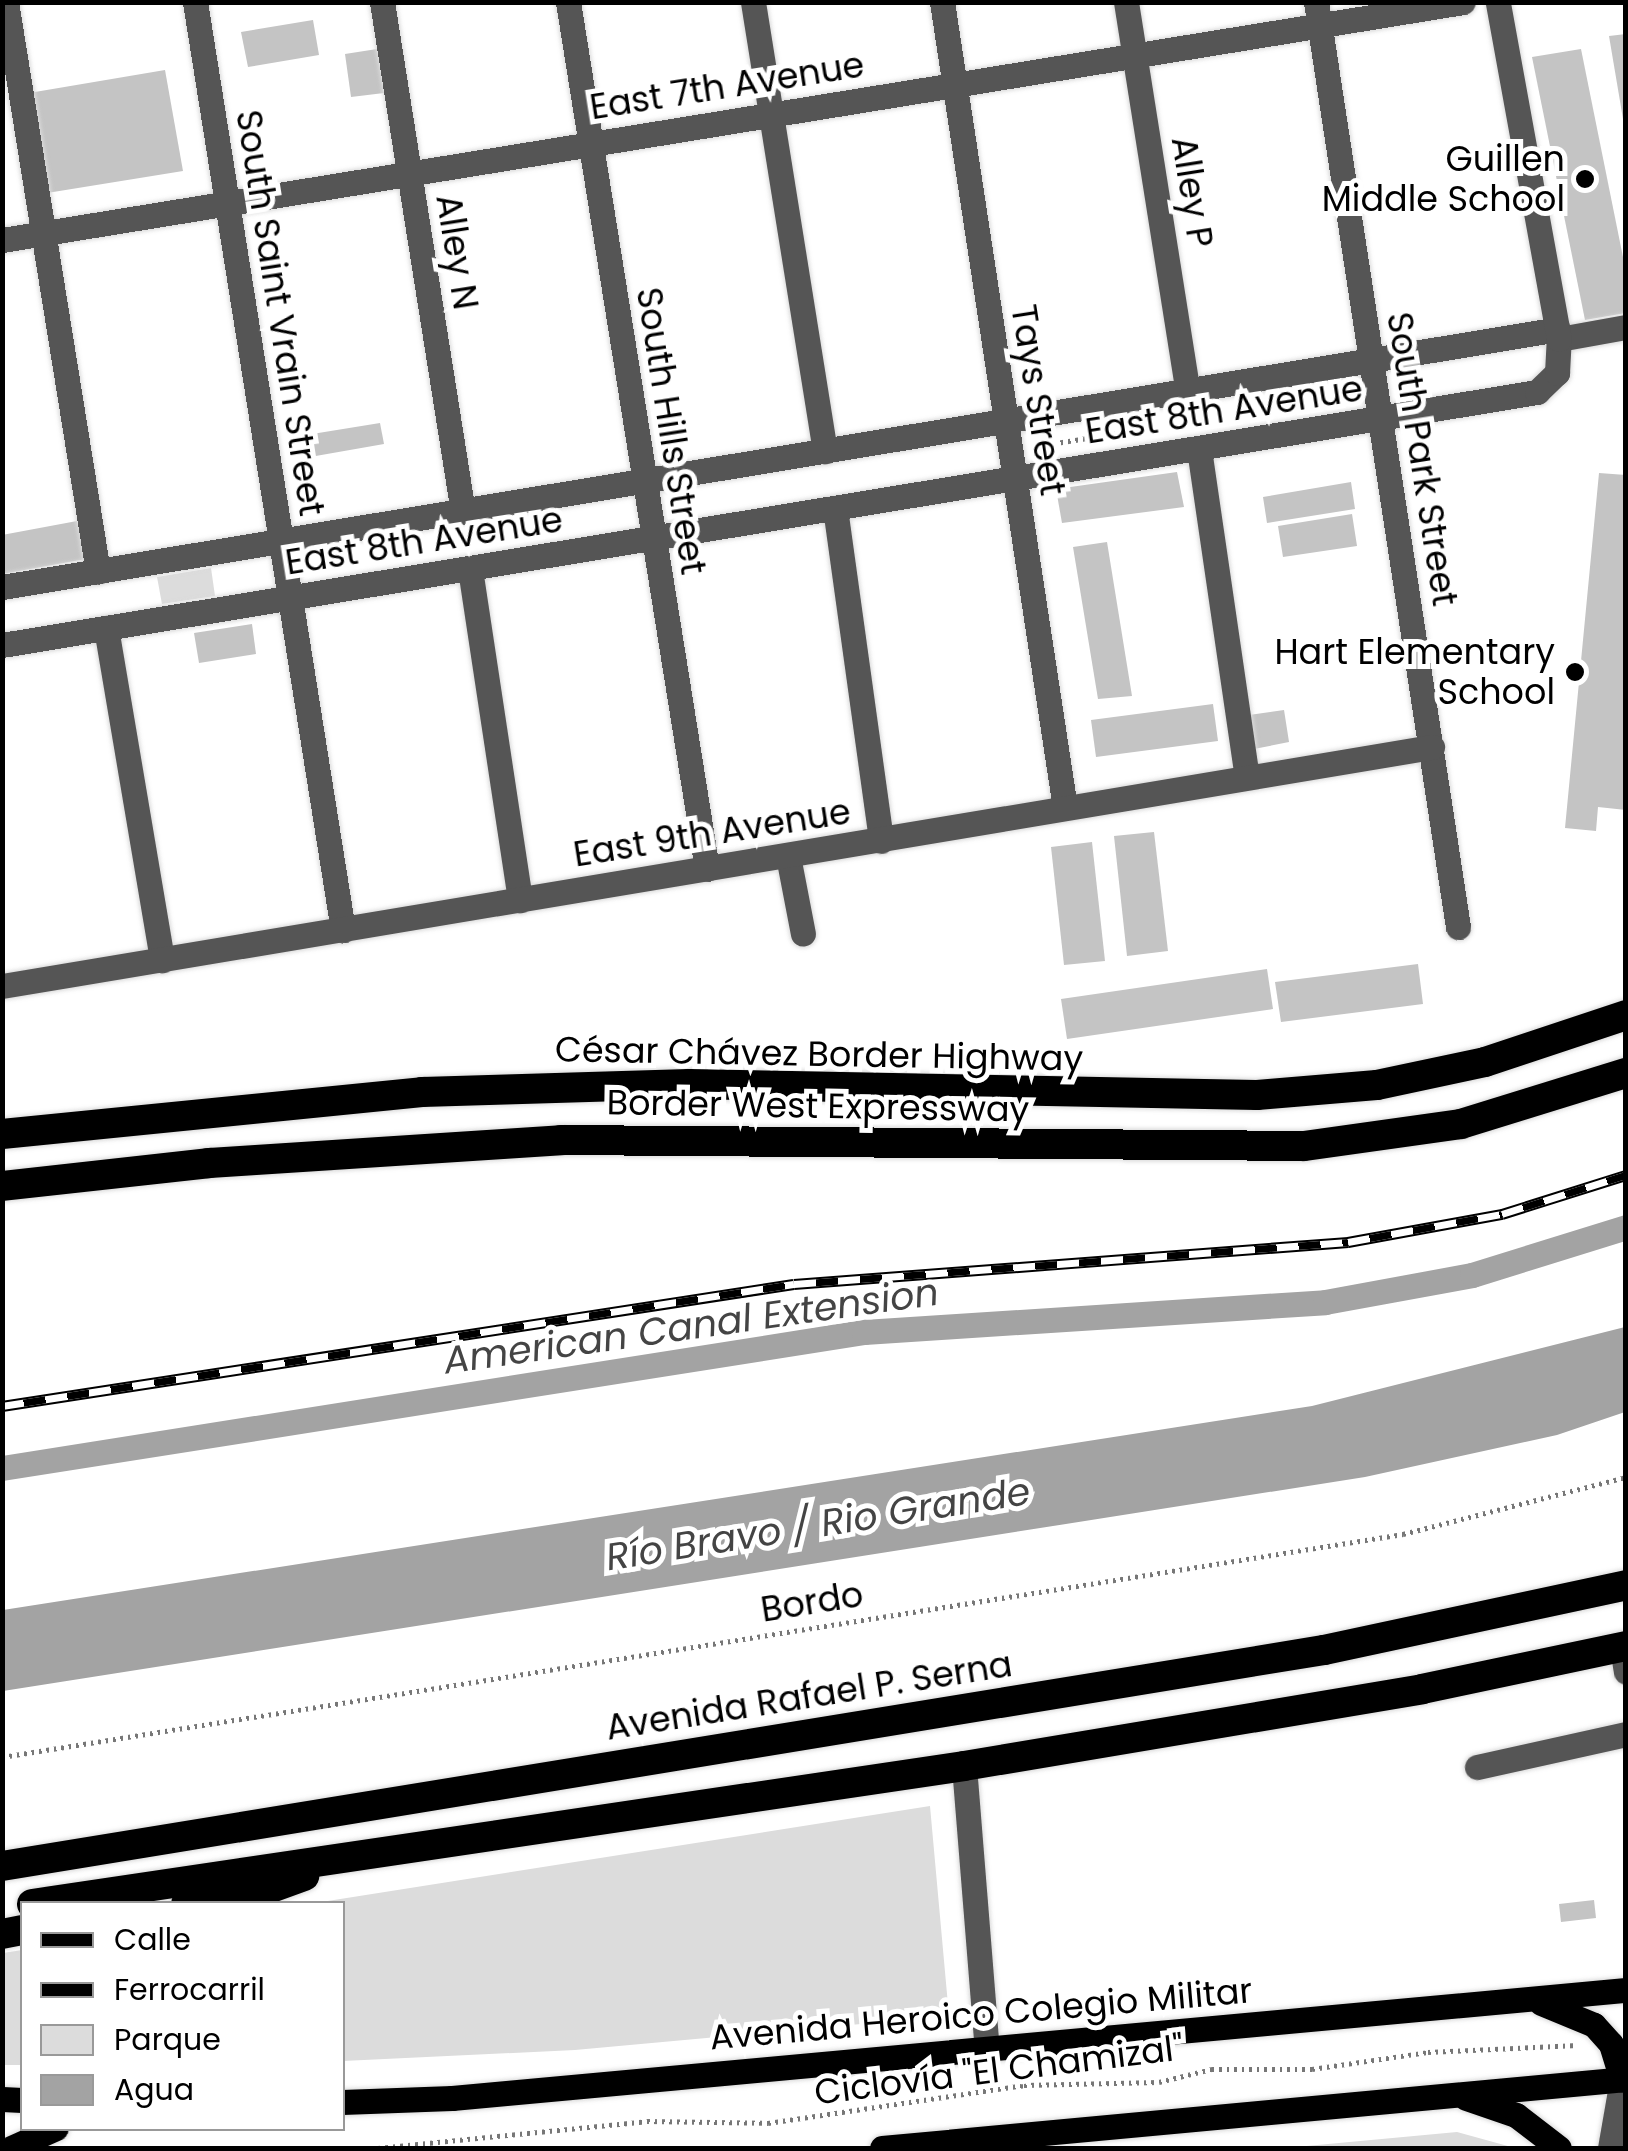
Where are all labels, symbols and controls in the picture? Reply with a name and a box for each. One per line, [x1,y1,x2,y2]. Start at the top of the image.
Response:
street label: East 7th Avenue [587,44,867,128]
street label: South Saint Vrain Street [227,107,333,519]
street label: Alley P [1163,133,1221,251]
place label: Guillen Middle School [1322,138,1565,220]
marker: Guillen Middle School [1574,168,1596,190]
street label: Alley N [427,191,487,313]
street label: South Hills Street [628,285,714,577]
street label: Tays Street [1002,302,1074,498]
street label: South Park Street [1378,309,1466,609]
street label: East 8th Avenue [1082,367,1366,453]
street label: East 8th Avenue [282,498,566,584]
place label: Hart Elementary School [1274,631,1555,713]
marker: Hart Elementary School [1564,661,1586,683]
street label: East 9th Avenue [570,790,854,876]
street label: César Chávez Border Highway [554,1028,1084,1080]
street label: Border West Expressway [606,1081,1030,1131]
water label: American Canal Extension [441,1269,941,1383]
water label: Río Bravo / Rio Grande [603,1468,1033,1580]
street label: Bordo [758,1573,866,1631]
street label: Avenida Rafael P. Serna [603,1643,1015,1749]
legend [20,1901,345,2131]
text: Calle [114,1918,191,1961]
text: Ferrocarril [114,1968,265,2011]
street label: Avenida Heroico Colegio Militar [708,1969,1254,2059]
text: Parque [114,2018,221,2061]
street label: Ciclovía "El Chamizal" [812,2027,1186,2113]
text: Agua [114,2068,194,2111]

